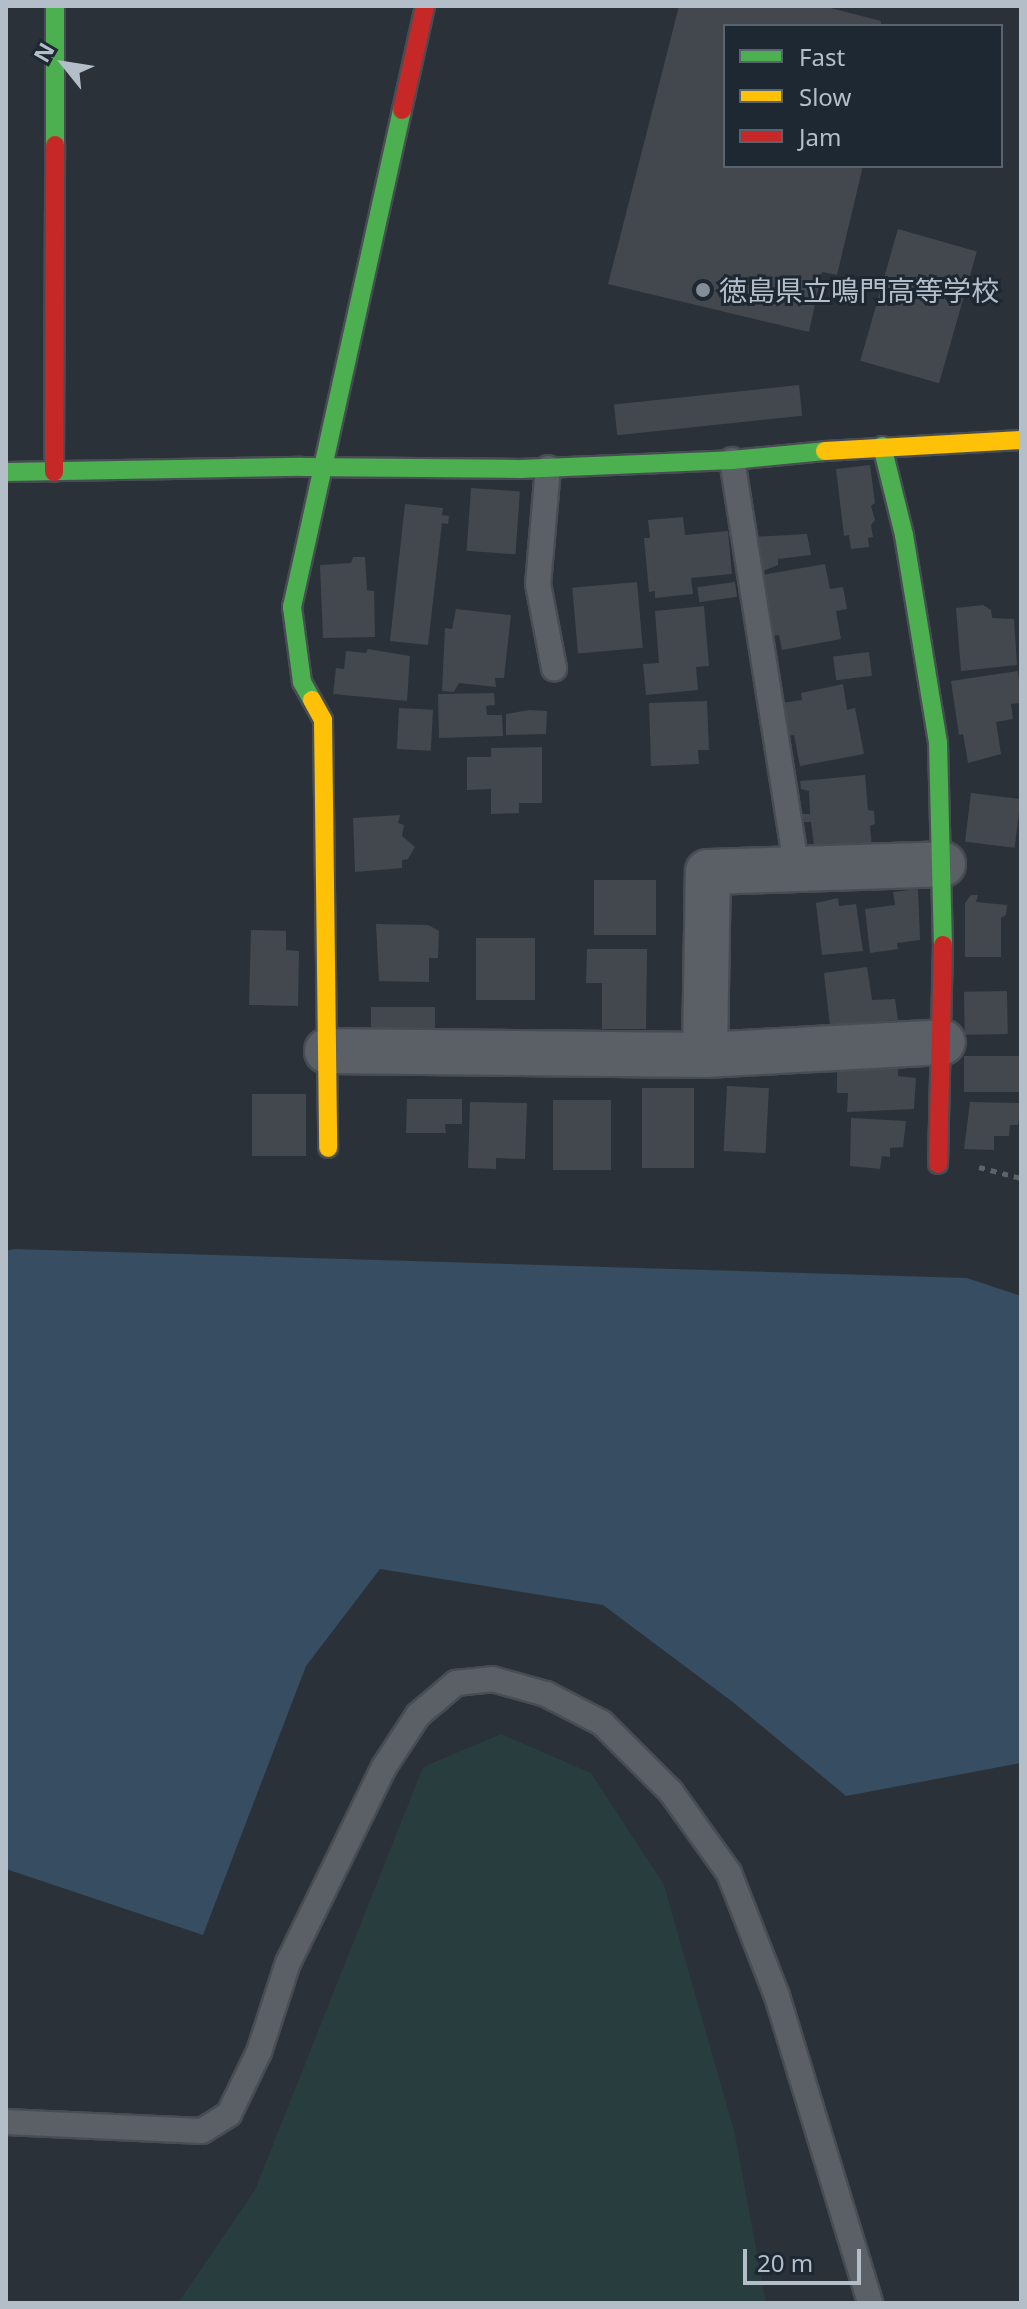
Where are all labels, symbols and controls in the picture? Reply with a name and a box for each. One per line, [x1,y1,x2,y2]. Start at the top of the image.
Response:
north arrow [24,24,104,104]
legend [723,24,1003,168]
text: N [26,37,61,67]
text: Fast [799,40,845,73]
text: Slow [799,80,851,113]
text: Jam [799,120,841,153]
place label: 徳島県立鳴門高等学校 [719,273,999,307]
marker: 徳島県立鳴門高等学校 [694,281,712,299]
scale bar [747,2233,865,2283]
text: 20 m [757,2246,813,2279]

